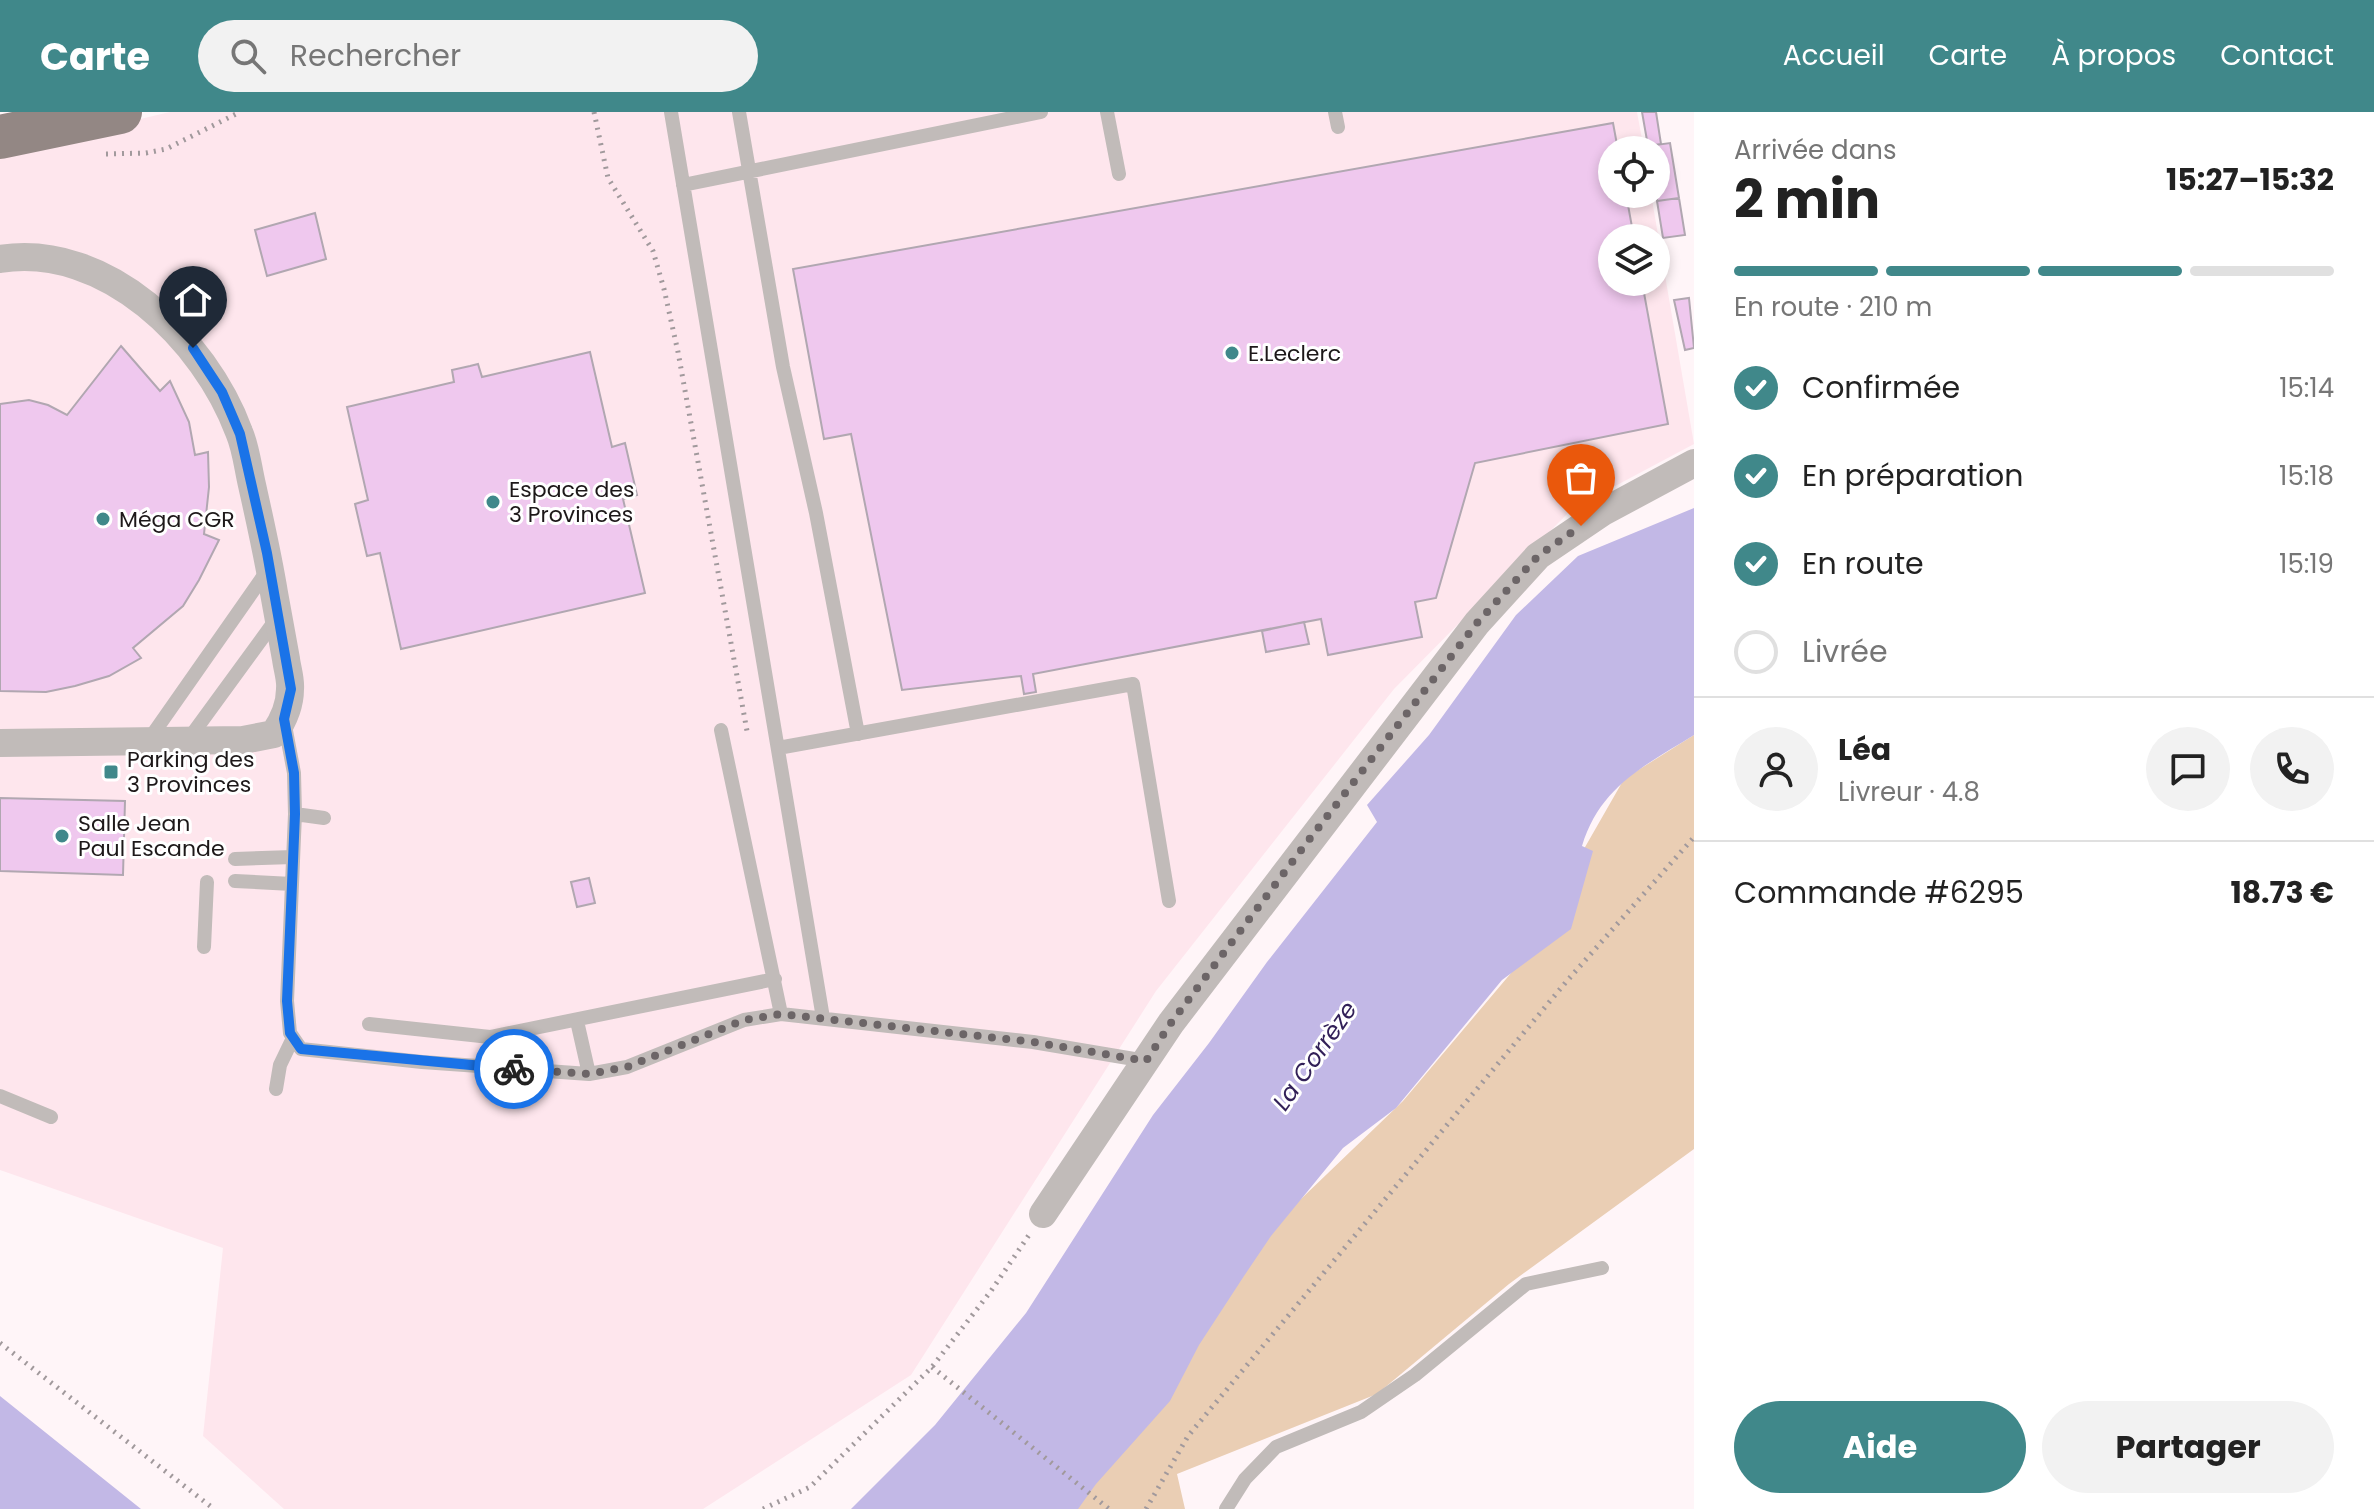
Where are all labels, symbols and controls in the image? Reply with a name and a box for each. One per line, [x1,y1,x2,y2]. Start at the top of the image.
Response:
search box [198,20,758,92]
text: Carte [40,30,150,83]
icon: search [226,34,270,78]
text: Rechercher [290,34,461,77]
text: Accueil [1783,36,1885,75]
text: Carte [1929,36,2007,75]
text: À propos [2051,36,2176,75]
text: Contact [2220,36,2334,75]
text: Arrivée dans [1734,132,1896,168]
map controls [1598,136,1670,296]
button: locate [1598,136,1670,208]
text: 15:27–15:32 [2166,158,2334,201]
text: 2 min [1734,163,1880,236]
button: layers [1598,224,1670,296]
pin [159,266,227,348]
icon: home [171,278,215,322]
text: En route · 210 m [1734,289,1932,325]
place label: E.Leclerc [1248,338,1341,369]
marker: E.Leclerc [1223,344,1241,362]
icon: check [1734,366,1778,410]
text: Confirmée [1802,366,1960,409]
text: 15:14 [2279,370,2334,406]
pin [1547,444,1615,526]
icon: check [1734,454,1778,498]
text: En préparation [1802,454,2023,497]
icon: bag [1559,456,1603,500]
text: 15:18 [2279,458,2334,494]
place label: Espace des 3 Provinces [509,474,634,530]
marker: Espace des 3 Provinces [484,493,502,511]
place label: Méga CGR [119,504,235,535]
marker: Méga CGR [94,510,112,528]
icon: check [1734,542,1778,586]
text: En route [1802,542,1924,585]
text: 15:19 [2279,546,2334,582]
text: Livrée [1802,630,1888,673]
button: person [1734,727,1818,811]
button: chat [2146,727,2230,811]
button: phone [2250,727,2334,811]
text: Léa [1838,728,1891,771]
place label: Parking des 3 Provinces [127,744,254,800]
marker: Parking des 3 Provinces [102,763,120,781]
text: Livreur · 4.8 [1838,774,1980,810]
place label: Salle Jean Paul Escande [78,808,225,864]
marker: Salle Jean Paul Escande [53,827,71,845]
text: Commande #6295 [1734,871,2024,914]
text: 18.73 € [2230,871,2334,914]
water label: La Corrèze [1265,994,1364,1117]
courier [474,1029,554,1109]
icon: bike [492,1047,536,1091]
button: Aide [1734,1401,2026,1493]
button: Partager [2042,1401,2334,1493]

